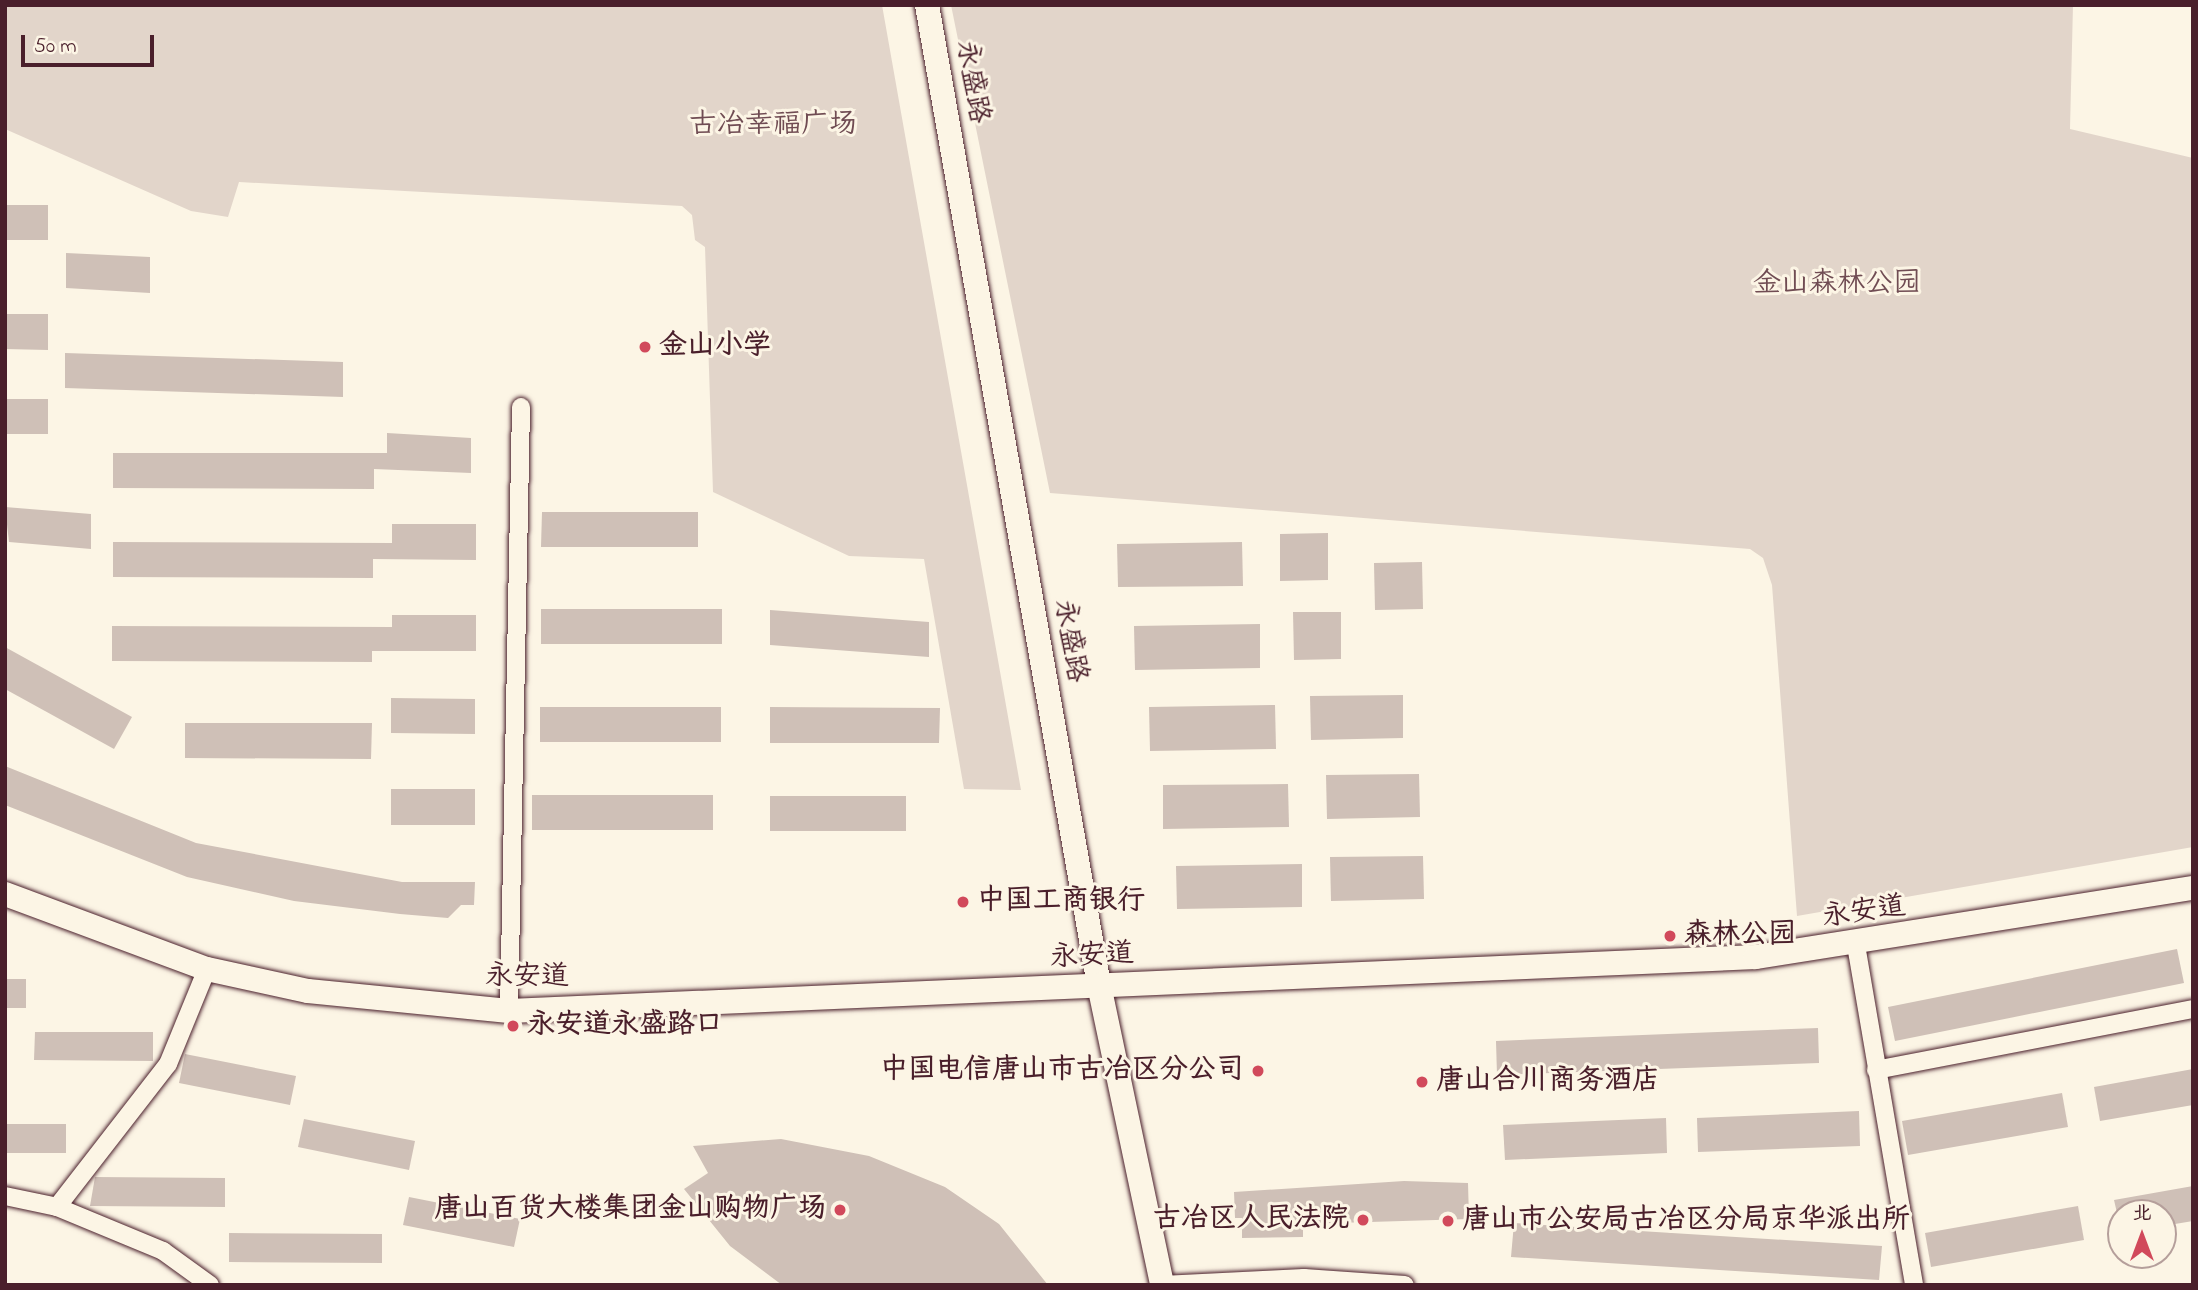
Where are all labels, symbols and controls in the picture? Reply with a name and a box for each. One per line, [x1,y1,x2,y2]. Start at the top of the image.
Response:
scale bar [24,21,158,65]
text: 50 m [34,32,77,62]
street label: 永盛路 [947,38,995,126]
park label: 古冶幸福广场 [689,109,857,143]
park label: 金山森林公园 [1753,268,1921,302]
place label: 金山小学 [659,330,771,364]
marker: 金山小学 [637,339,653,355]
street label: 永盛路 [1045,597,1093,685]
place label: 中国工商银行 [977,885,1145,919]
street label: 永安道 [1820,891,1908,935]
marker: 中国工商银行 [955,894,971,910]
place label: 森林公园 [1684,919,1796,953]
marker: 森林公园 [1662,928,1678,944]
street label: 永安道 [1049,938,1135,976]
street label: 永安道 [485,961,569,995]
place label: 永安道永盛路口 [527,1009,723,1043]
marker: 永安道永盛路口 [505,1018,521,1034]
place label: 中国电信唐山市古冶区分公司 [880,1054,1244,1088]
marker: 中国电信唐山市古冶区分公司 [1250,1063,1266,1079]
place label: 唐山合川商务酒店 [1436,1065,1660,1099]
marker: 唐山合川商务酒店 [1414,1074,1430,1090]
place label: 唐山百货大楼集团金山购物广场 [434,1193,826,1227]
north arrow [2107,1199,2177,1269]
text: 北 [2132,1201,2152,1228]
marker: 唐山百货大楼集团金山购物广场 [832,1202,848,1218]
place label: 古冶区人民法院 [1153,1203,1349,1237]
place label: 唐山市公安局古冶区分局京华派出所 [1462,1204,1910,1238]
marker: 古冶区人民法院 [1355,1212,1371,1228]
marker: 唐山市公安局古冶区分局京华派出所 [1440,1213,1456,1229]

